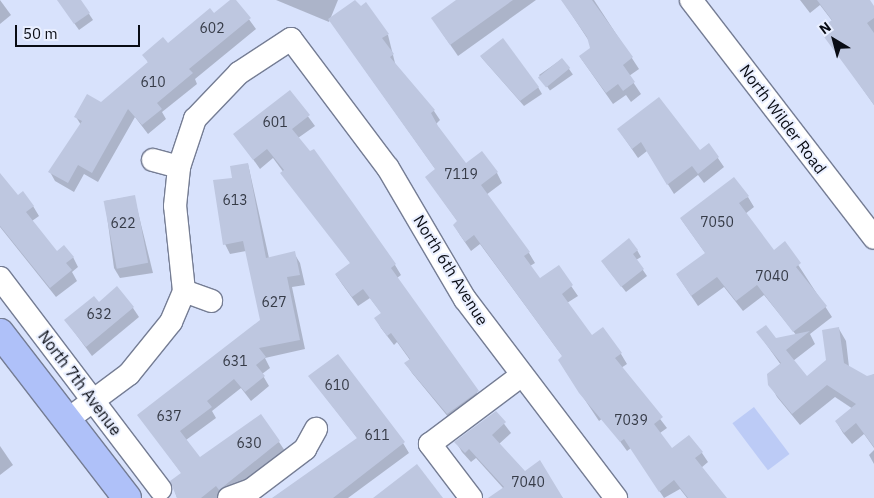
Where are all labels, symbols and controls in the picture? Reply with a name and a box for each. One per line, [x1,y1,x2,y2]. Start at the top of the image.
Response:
scale bar [18,15,142,47]
north arrow [809,15,859,65]
text: N [816,18,834,38]
house number: 602 [199,20,225,36]
text: 50 m [23,24,58,43]
street label: North Wilder Road [736,61,830,177]
house number: 610 [140,74,166,90]
house number: 601 [262,114,288,130]
house number: 7119 [444,166,478,182]
house number: 613 [222,192,248,208]
street label: North 6th Avenue [409,211,493,329]
house number: 7050 [700,214,734,230]
house number: 622 [110,215,136,231]
house number: 7040 [755,268,789,284]
house number: 627 [261,294,287,310]
house number: 632 [86,306,112,322]
street label: North 7th Avenue [34,327,126,439]
house number: 631 [222,353,248,369]
house number: 610 [324,377,350,393]
house number: 637 [156,408,182,424]
house number: 7039 [614,412,648,428]
house number: 611 [364,427,390,443]
house number: 630 [236,435,262,451]
house number: 7040 [511,474,545,490]

